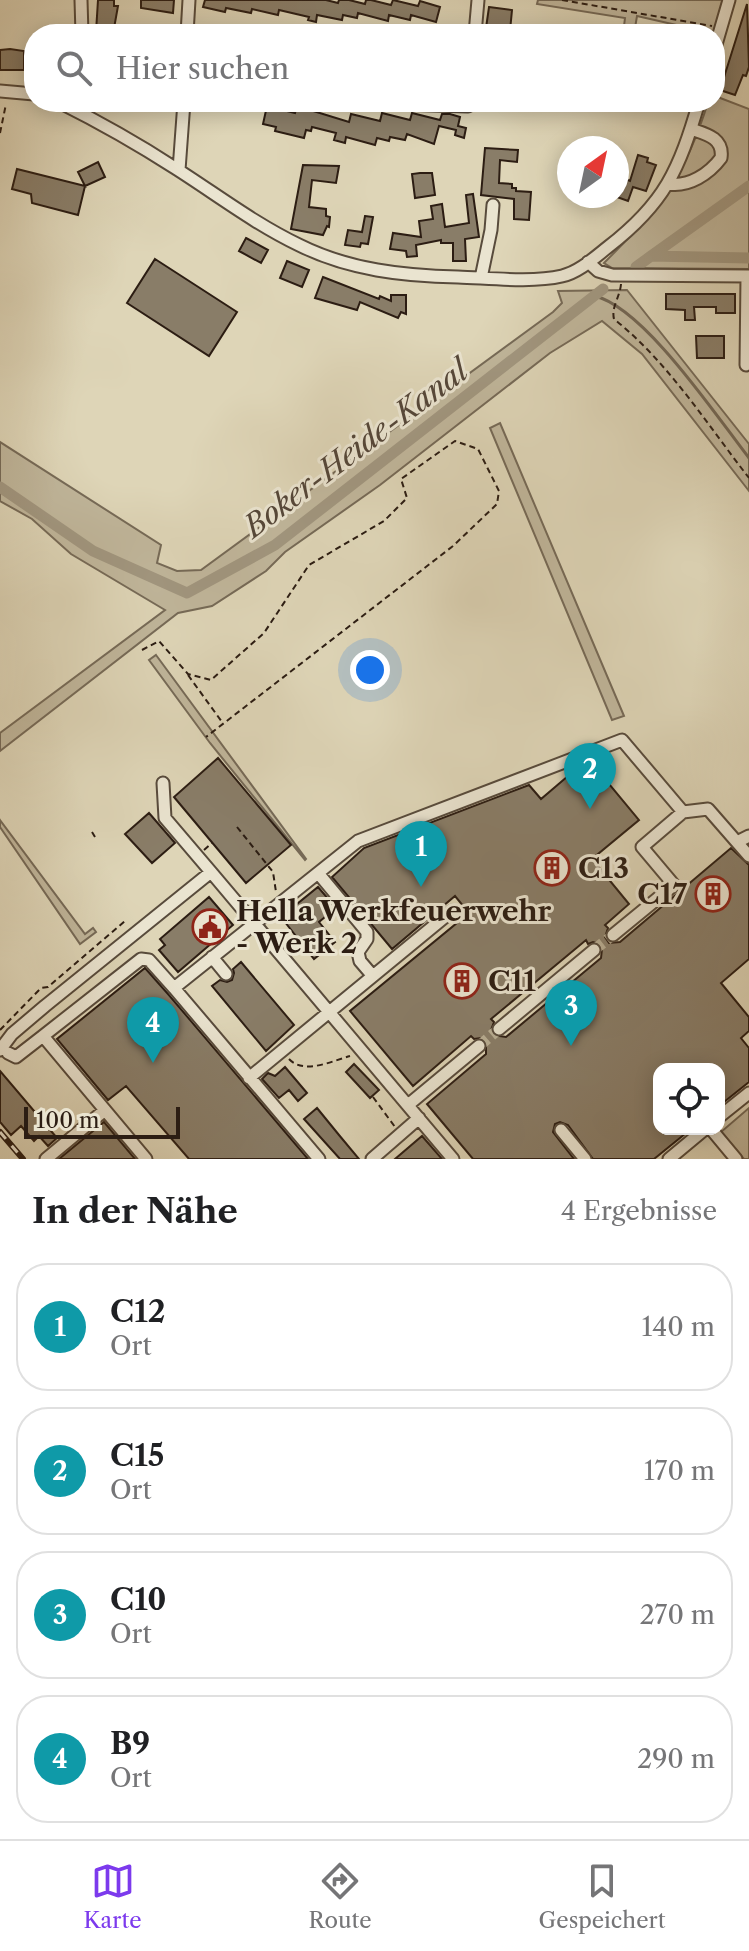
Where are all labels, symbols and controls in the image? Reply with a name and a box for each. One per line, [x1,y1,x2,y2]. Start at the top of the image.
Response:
search box [24,24,725,112]
icon: search [52,46,96,90]
text: Hier suchen [116,50,289,87]
north arrow [557,136,629,208]
water label: Boker-Heide-Kanal [234,350,478,546]
your location [350,650,390,690]
pin: 2 [564,743,616,809]
pin: 1 [395,821,447,887]
building icon: C13 [533,849,571,887]
place label: C13 [578,851,629,885]
building icon: C17 [694,875,732,913]
place label: C17 [637,877,687,911]
place label: Hella Werkfeuerwehr - Werk 2 [236,894,552,960]
public building icon: Hella Werkfeuerwehr - Werk 2 [191,908,229,946]
building icon: C11 [443,962,481,1000]
place label: C11 [488,964,536,998]
pin: 3 [545,980,597,1046]
pin: 4 [127,997,179,1063]
map controls [653,1063,725,1135]
button: locate [653,1063,725,1135]
scale bar [24,1103,180,1139]
text: 100 m [36,1107,99,1134]
text: In der Nähe [32,1190,238,1232]
text: 4 Ergebnisse [561,1195,717,1227]
text: C12 [110,1293,165,1330]
text: 1 [54,1311,66,1343]
text: 140 m [641,1311,715,1343]
text: Ort [110,1330,152,1362]
text: C15 [110,1437,164,1474]
text: 2 [52,1455,68,1487]
text: 170 m [644,1455,715,1487]
text: Ort [110,1474,152,1506]
text: C10 [110,1581,166,1618]
text: 3 [53,1599,67,1631]
text: 270 m [640,1599,715,1631]
text: Ort [110,1618,152,1650]
text: B9 [110,1725,150,1762]
text: 4 [52,1743,68,1775]
text: 290 m [637,1743,715,1775]
text: Ort [110,1762,152,1794]
tab: Karte [83,1859,142,1934]
tab: Route [309,1859,372,1934]
tab: Gespeichert [539,1859,666,1934]

